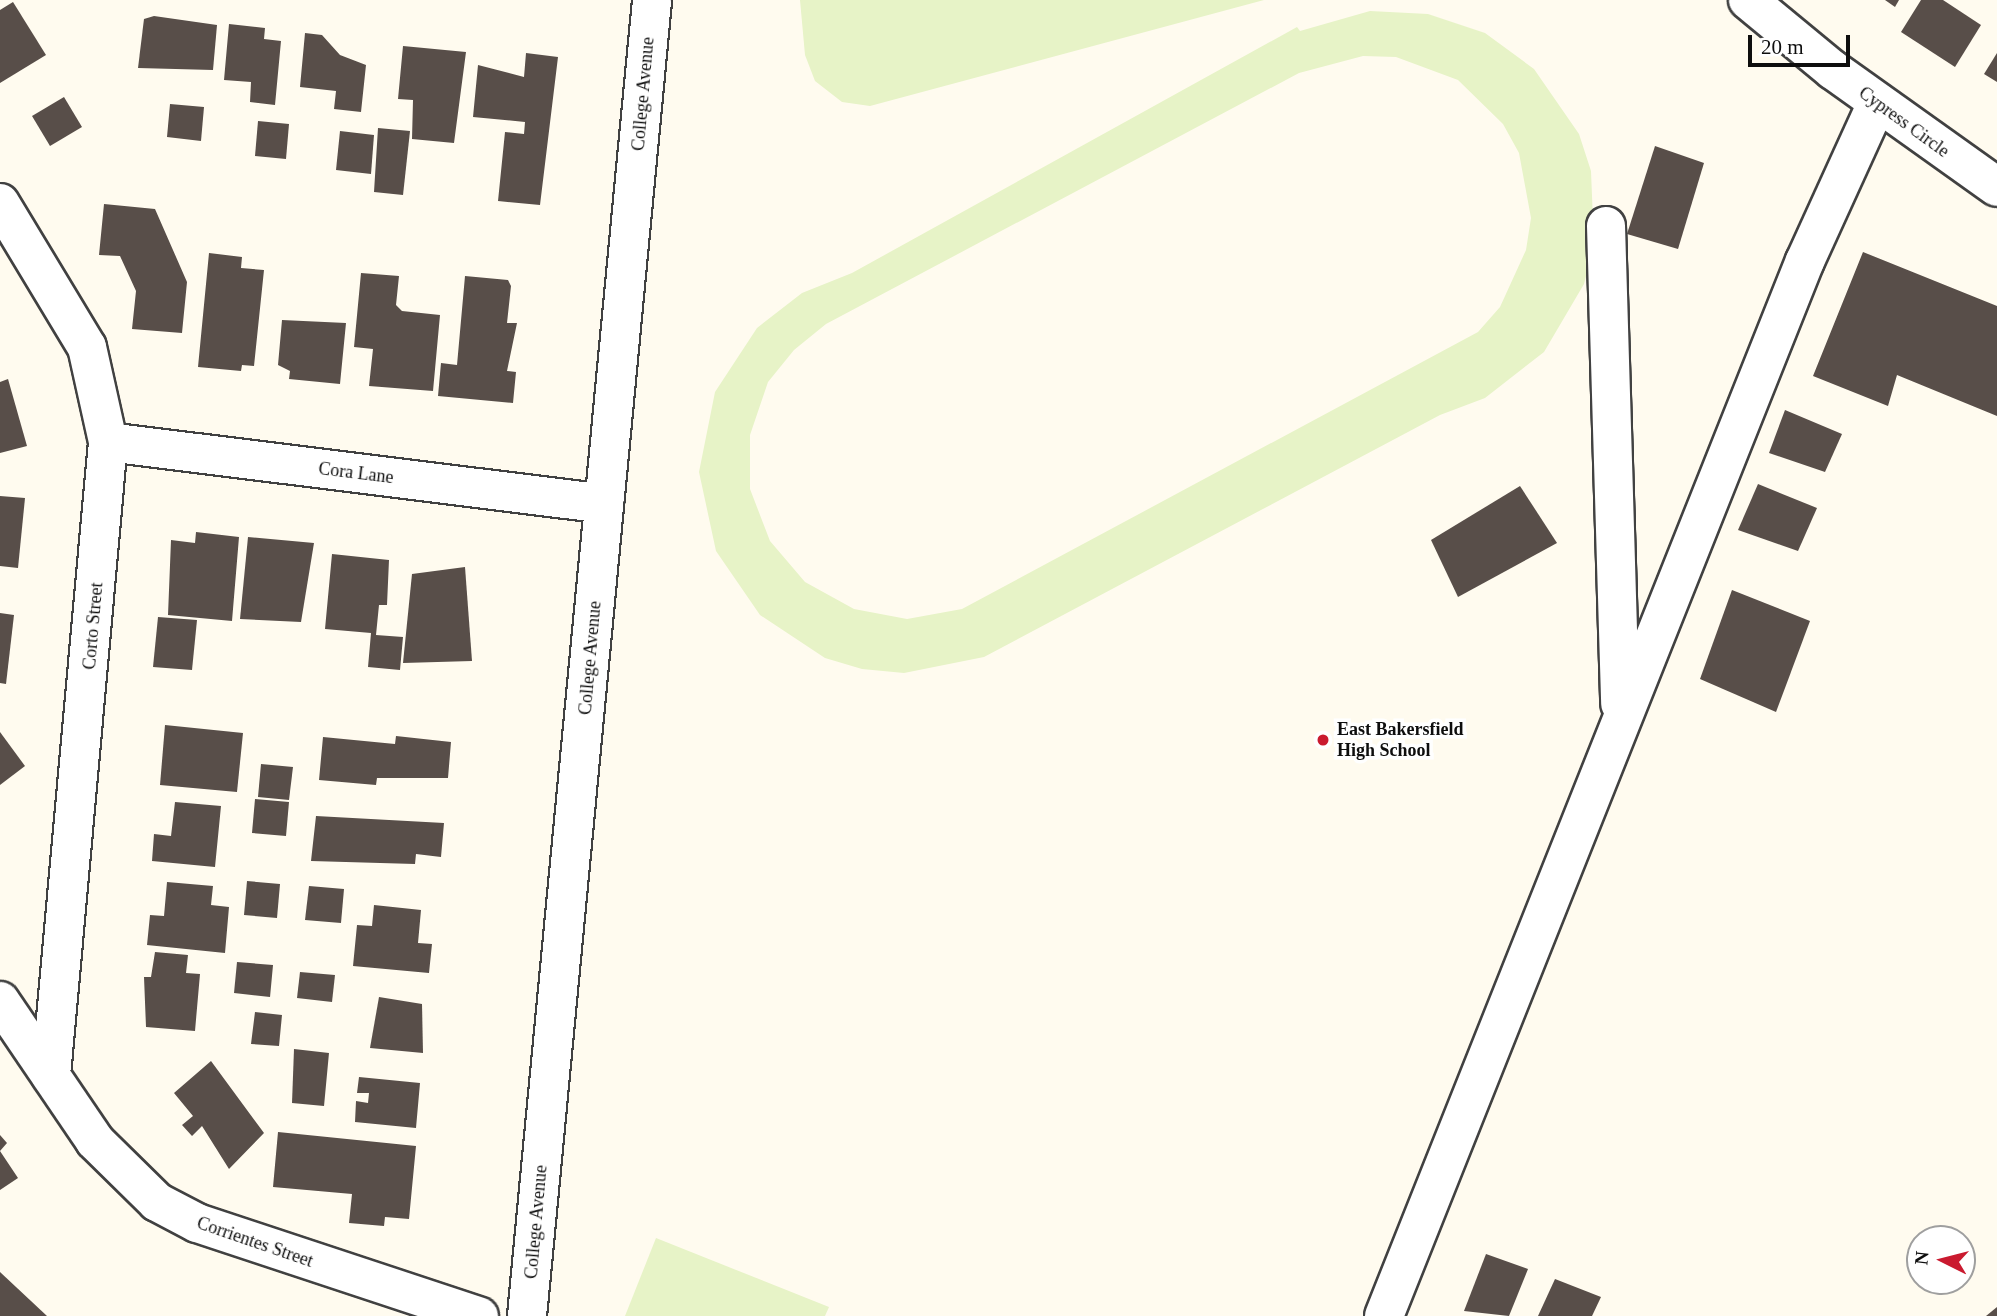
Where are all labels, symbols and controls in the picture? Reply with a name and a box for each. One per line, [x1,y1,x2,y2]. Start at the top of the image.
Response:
scale bar [1752,21,1854,65]
text: 20 m [1761,35,1804,59]
street label: College Avenue [627,36,659,152]
street label: Cypress Circle [1855,82,1953,162]
street label: Cora Lane [317,458,395,488]
street label: Corto Street [78,581,108,671]
street label: College Avenue [574,600,606,716]
place label: East Bakersfield High School [1337,719,1464,762]
marker: East Bakersfield High School [1315,732,1331,748]
street label: College Avenue [520,1164,552,1280]
street label: Corrientes Street [194,1212,316,1272]
north arrow [1906,1225,1976,1295]
text: N [1910,1250,1933,1266]

